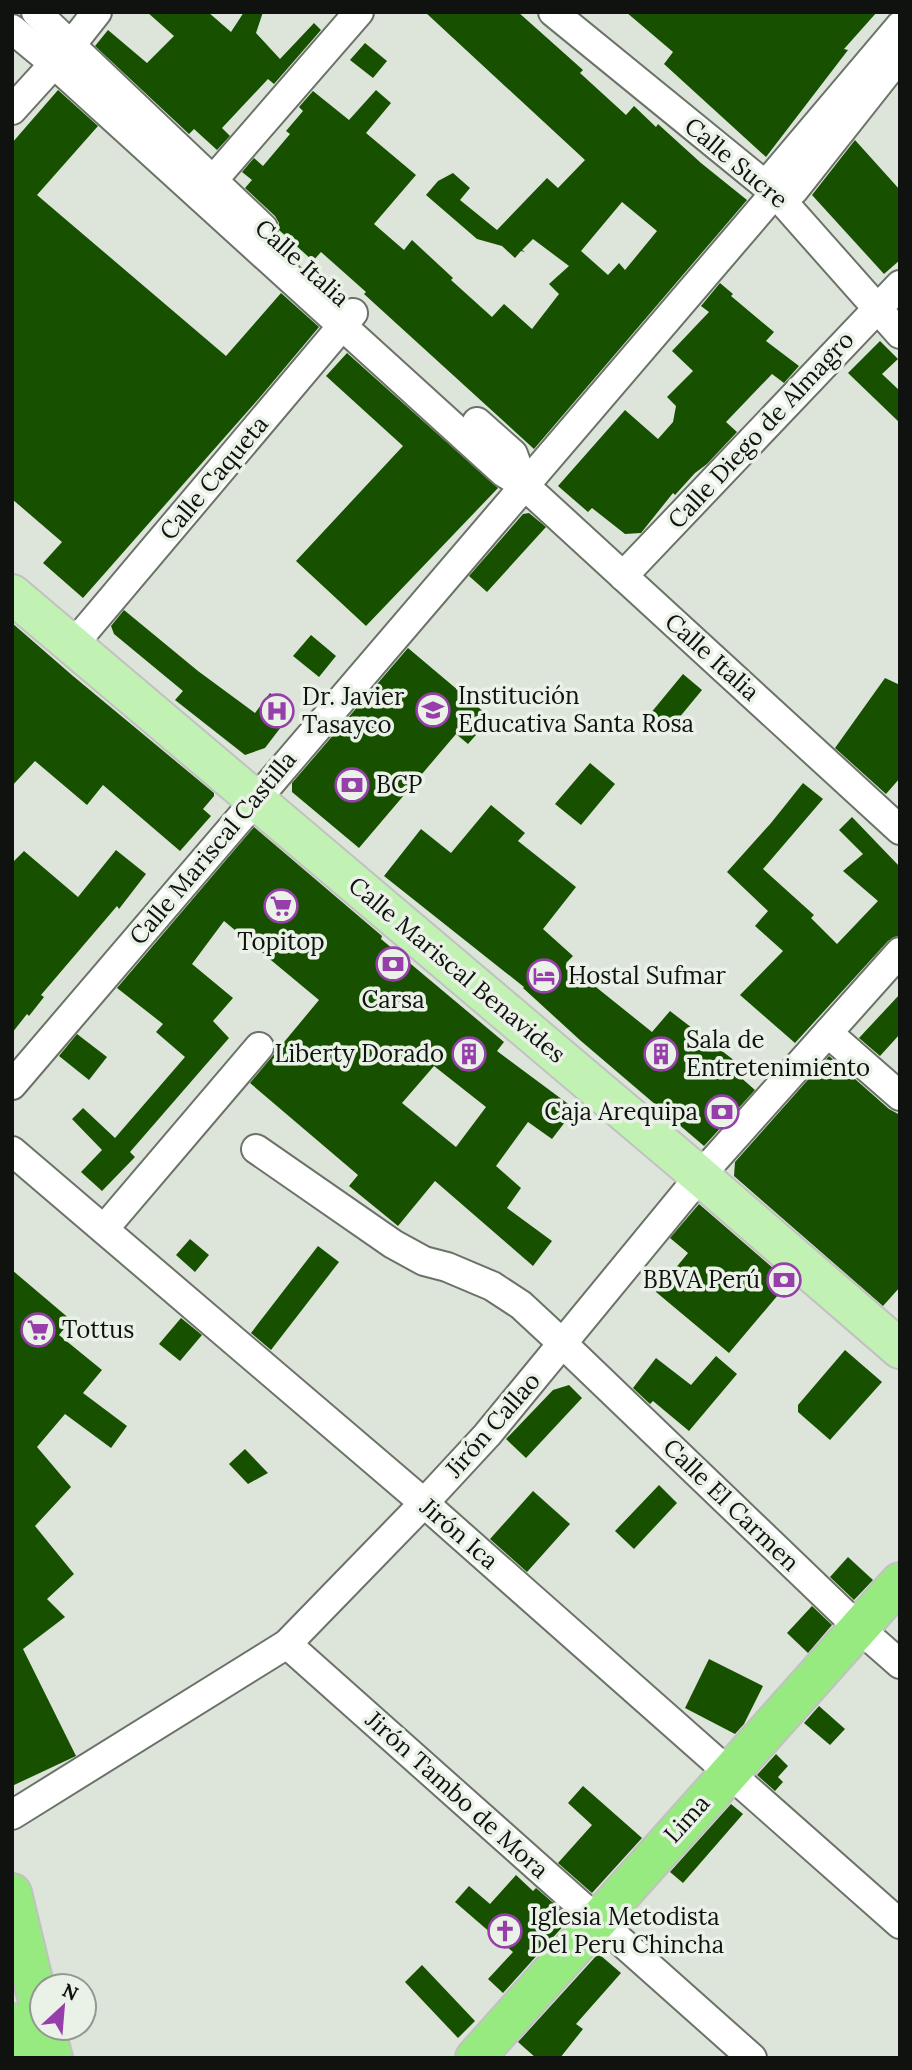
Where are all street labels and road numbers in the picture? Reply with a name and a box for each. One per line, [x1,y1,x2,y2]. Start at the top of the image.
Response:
street label: Calle Sucre [678,110,794,215]
street label: Calle Italia [249,212,356,313]
street label: Calle Diego de Almagro [661,324,860,535]
street label: Calle Caqueta [153,409,275,546]
street label: Calle Italia [659,606,766,707]
street label: Calle Mariscal Castilla [122,744,303,951]
street label: Calle Mariscal Benavides [342,870,572,1070]
street label: Jirón Callao [438,1366,547,1484]
street label: Calle El Carmen [657,1432,806,1578]
street label: Jirón Ica [413,1491,505,1576]
street label: Jirón Tambo de Mora [359,1703,555,1885]
street label: Lima [657,1788,716,1849]

